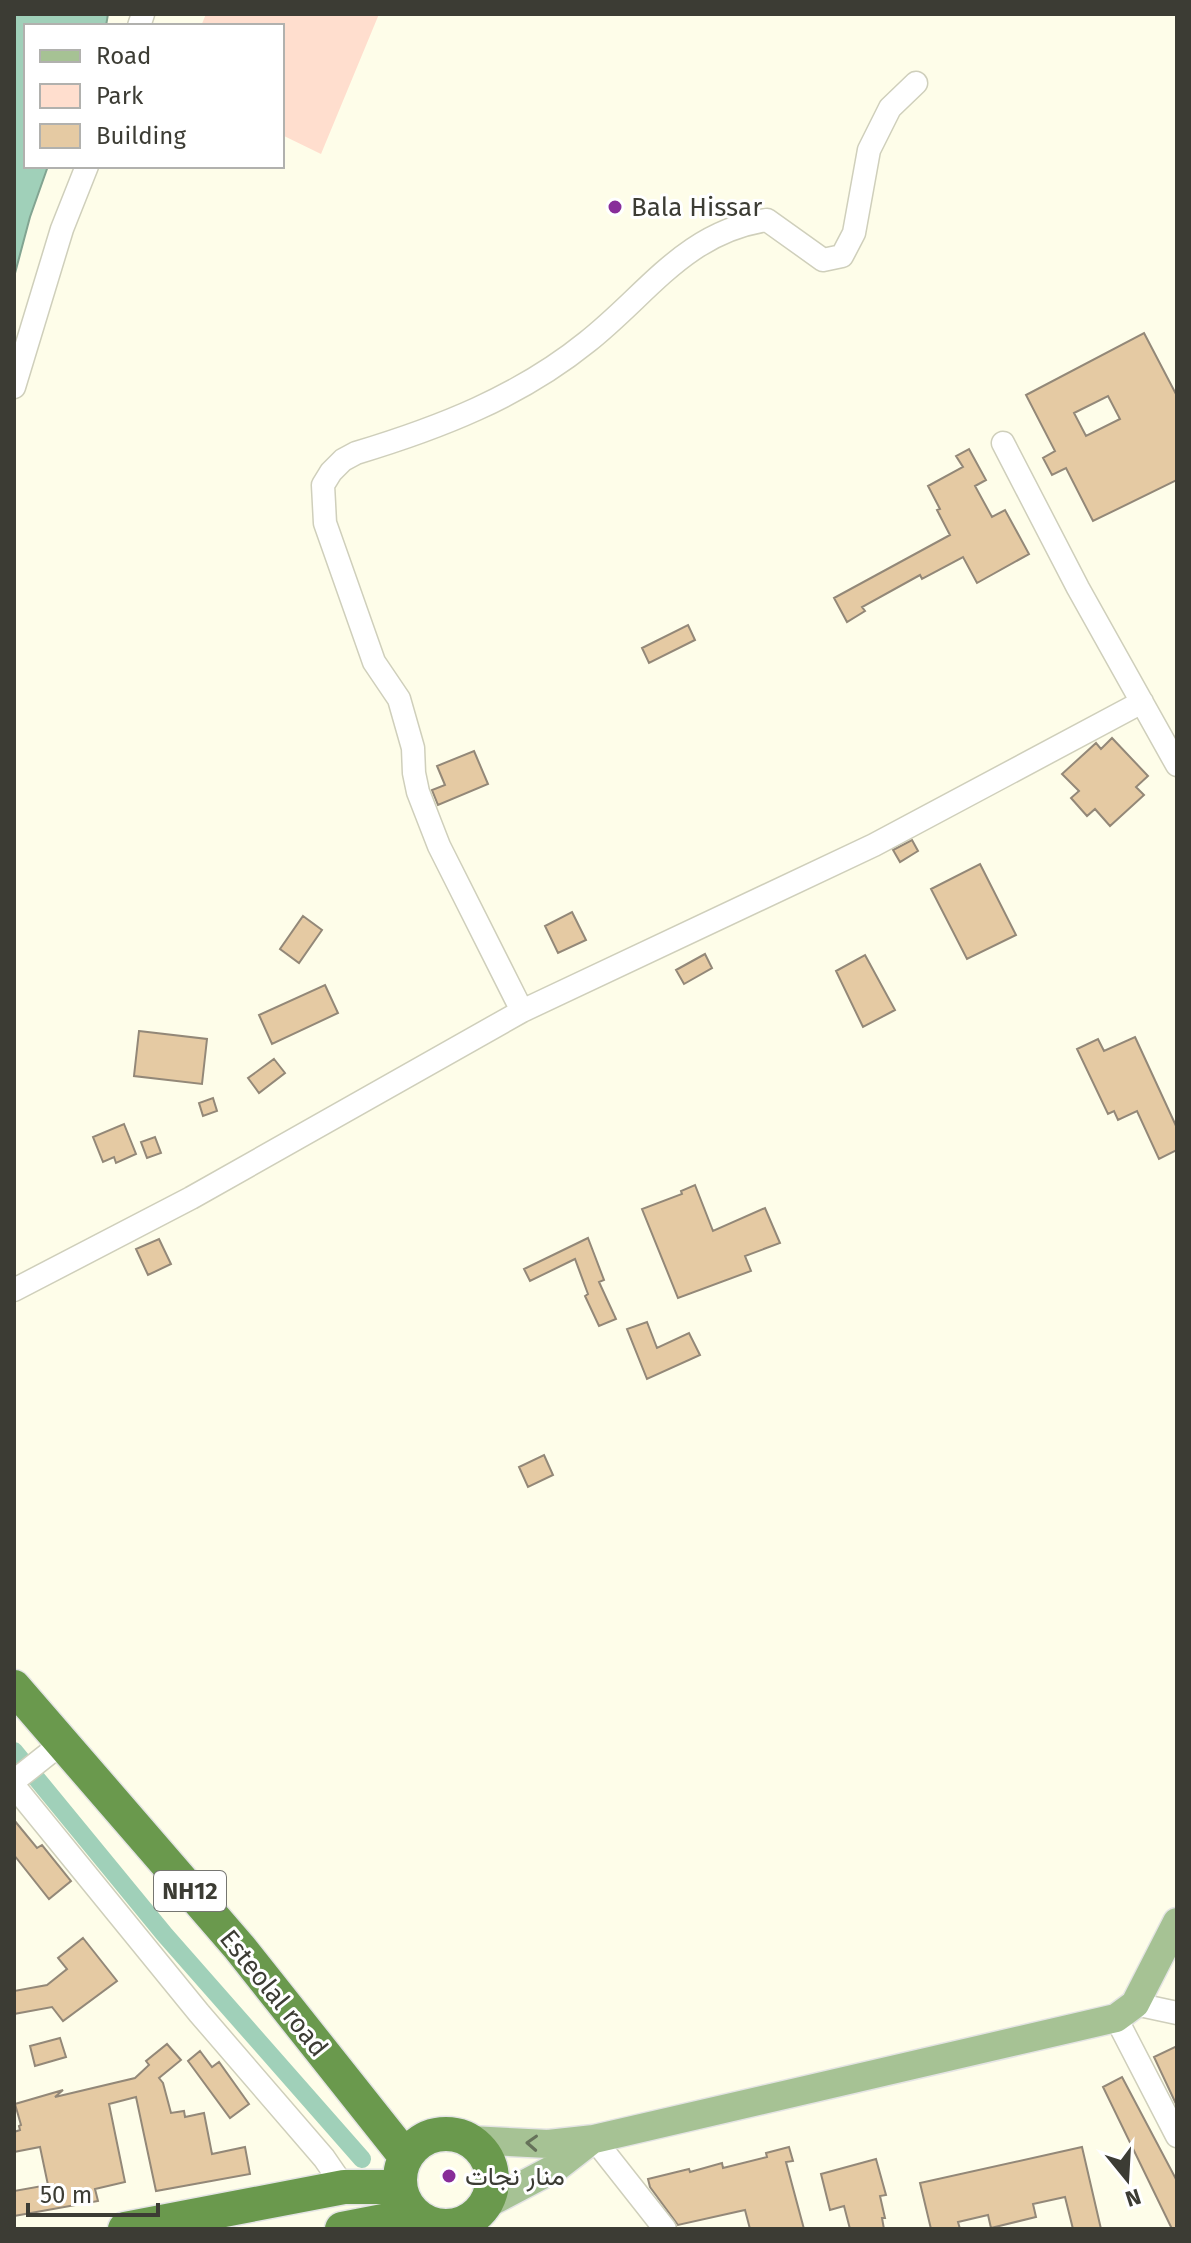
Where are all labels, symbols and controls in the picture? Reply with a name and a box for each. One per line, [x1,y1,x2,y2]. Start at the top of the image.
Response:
legend [24,24,284,168]
text: Road [96,42,151,70]
text: Park [96,82,144,110]
text: Building [96,122,186,150]
place label: Bala Hissar [631,192,762,223]
marker: Bala Hissar [606,198,624,216]
road number: NH12 [154,1871,226,1911]
street label: Esteolal road [213,1924,334,2063]
one-way arrow [525,2135,538,2152]
north arrow [1087,2139,1167,2219]
place label: منار نجات [465,2161,565,2192]
scale bar [28,2167,158,2217]
marker: منار نجات [440,2167,458,2185]
text: 50 m [40,2181,92,2209]
text: N [1122,2182,1144,2213]

